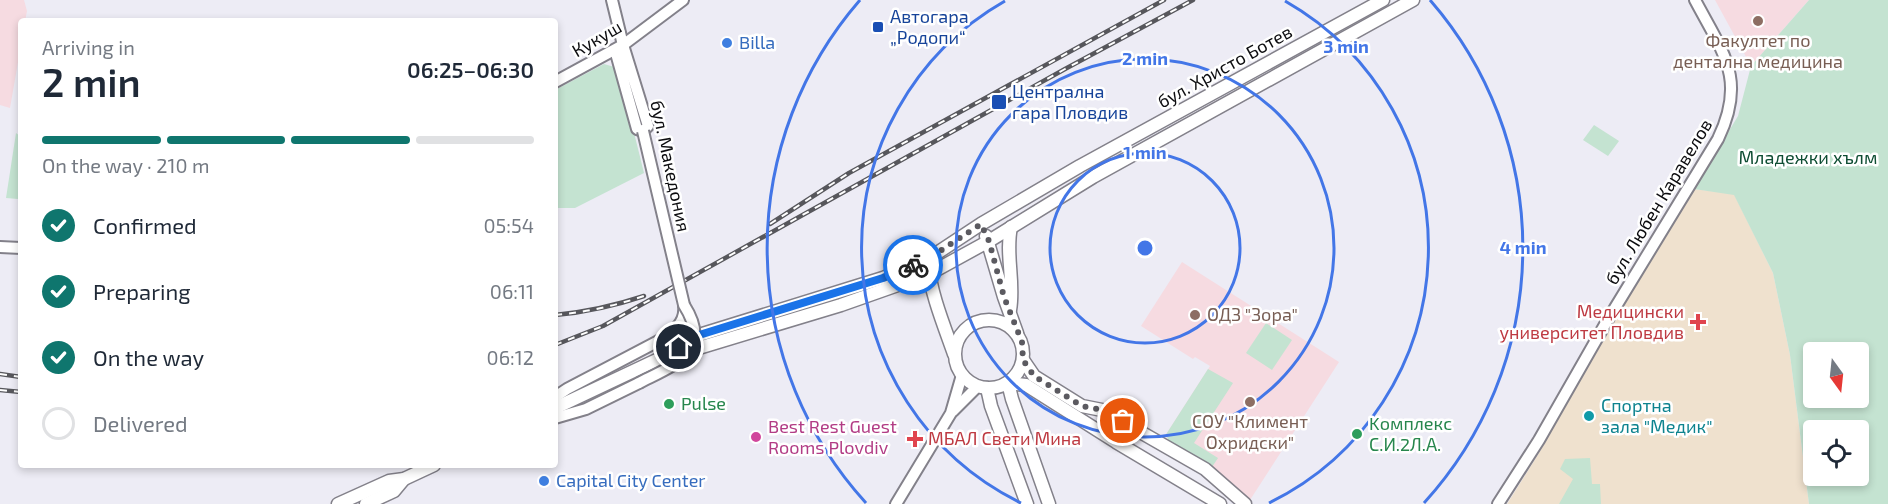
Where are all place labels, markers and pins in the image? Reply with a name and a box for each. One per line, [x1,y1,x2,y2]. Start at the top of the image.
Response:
place label: Автогара „Родопи“ [890,5,969,48]
marker: Факултет по дентална медицина [1751,14,1765,28]
marker: Автогара „Родопи“ [871,20,885,34]
place label: Факултет по дентална медицина [1673,29,1843,72]
place label: Billa [739,31,775,53]
marker: Billa [720,36,734,50]
place label: Централна гара Пловдив [1012,80,1128,123]
marker: Централна гара Пловдив [990,93,1008,111]
centre of rings [1135,238,1155,258]
place label: Медицински университет Пловдив [1500,300,1684,343]
place label: ОДЗ "Зора" [1207,303,1298,325]
marker: ОДЗ "Зора" [1188,308,1202,322]
marker: Медицински университет Пловдив [1689,313,1707,331]
pin [653,321,704,372]
place label: Pulse [681,392,726,414]
place label: Спортна зала "Медик" [1601,394,1713,437]
pin [1097,395,1148,446]
marker: СОУ "Климент Охридски" [1243,395,1257,409]
marker: Pulse [662,397,676,411]
marker: Спортна зала "Медик" [1582,409,1596,423]
place label: СОУ "Климент Охридски" [1192,410,1308,453]
place label: Kомплекс С.И.2Л.А. [1369,412,1452,455]
place label: Best Rest Guest Rooms Plovdiv [768,415,897,458]
place label: МБАЛ Свети Мина [928,427,1081,449]
marker: Kомплекс С.И.2Л.А. [1350,427,1364,441]
marker: Best Rest Guest Rooms Plovdiv [749,430,763,444]
marker: МБАЛ Свети Мина [906,430,924,448]
place label: Capital City Center [556,469,706,491]
marker: Capital City Center [537,474,551,488]

